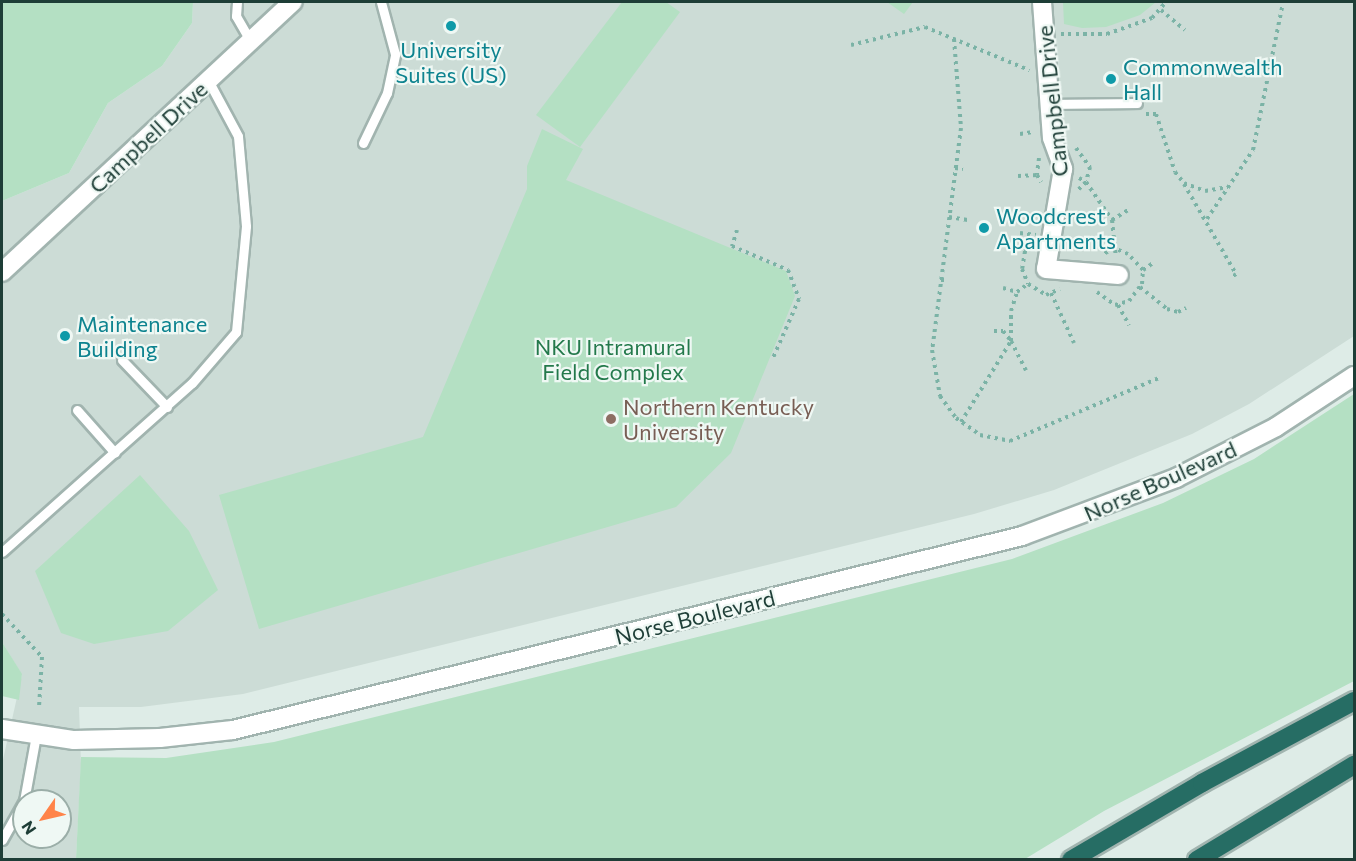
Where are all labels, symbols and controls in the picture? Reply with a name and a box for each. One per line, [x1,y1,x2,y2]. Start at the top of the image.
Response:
marker: University Suites (US) [444,19,458,33]
street label: Campbell Drive [1031,24,1073,178]
place label: University Suites (US) [395,36,507,88]
place label: Commonwealth Hall [1123,53,1283,104]
marker: Commonwealth Hall [1104,72,1118,86]
street label: Campbell Drive [83,76,213,198]
place label: Woodcrest Apartments [996,202,1116,254]
marker: Woodcrest Apartments [977,221,991,235]
place label: Maintenance Building [77,310,207,362]
marker: Maintenance Building [58,329,72,343]
park label: NKU Intramural Field Complex [535,333,691,384]
place label: Northern Kentucky University [623,393,814,445]
marker: Northern Kentucky University [604,412,618,426]
street label: Norse Boulevard [1080,436,1240,526]
street label: Norse Boulevard [612,584,778,650]
north arrow [12,789,72,849]
text: N [17,818,40,839]

